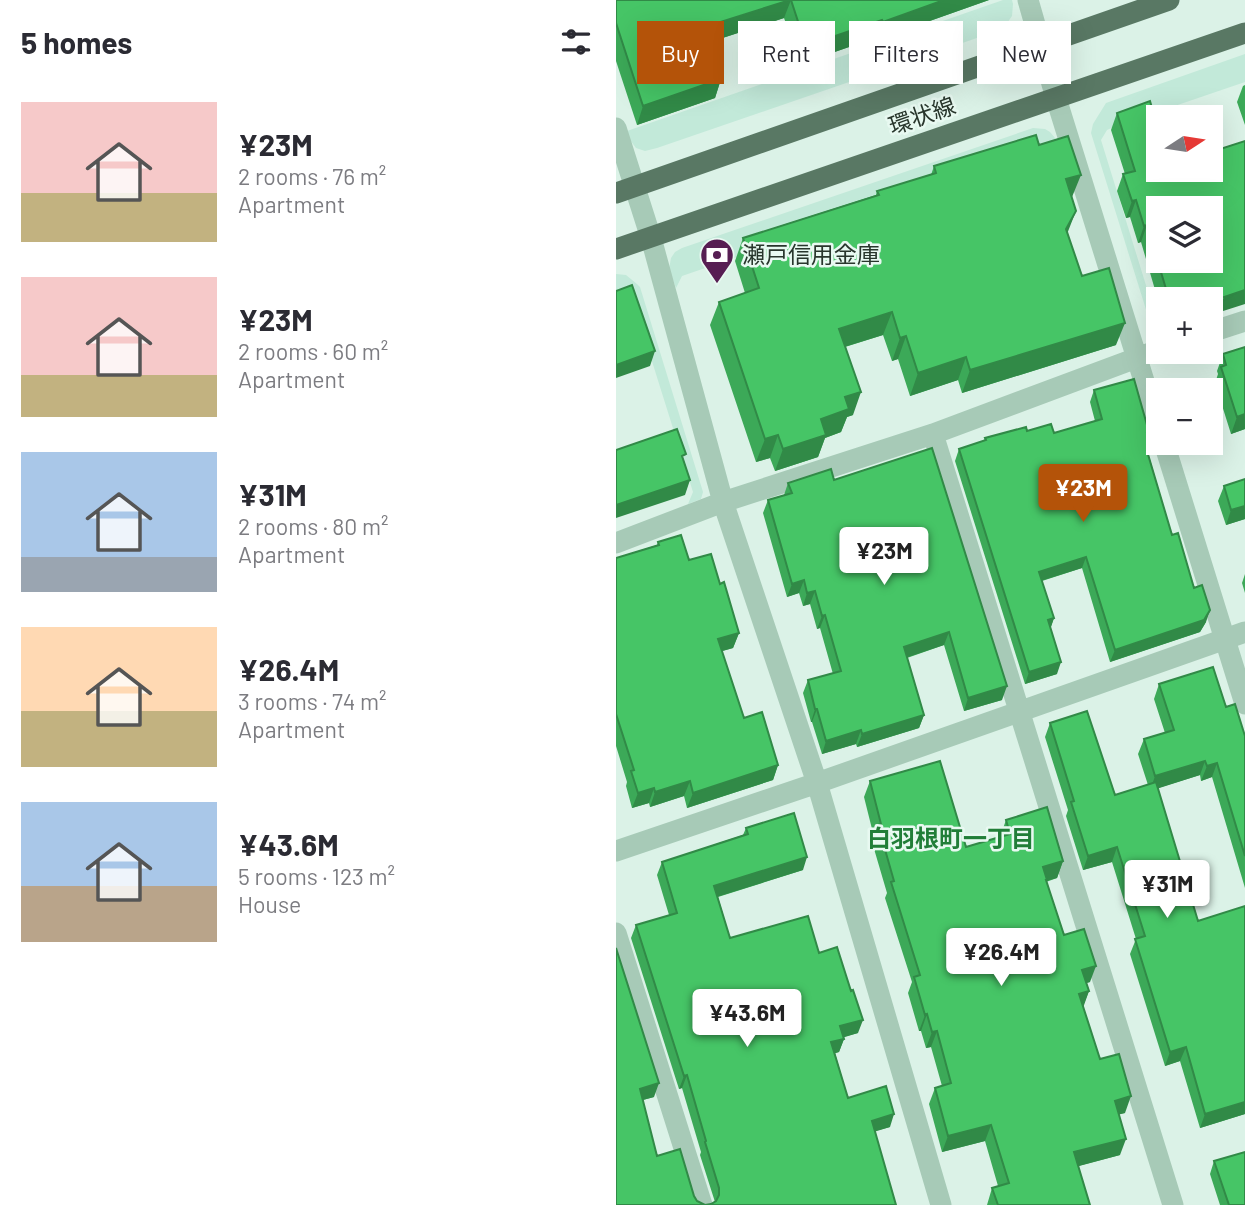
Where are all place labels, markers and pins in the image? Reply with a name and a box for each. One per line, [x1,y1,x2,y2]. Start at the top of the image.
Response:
bank icon: 瀬戸信用金庫 [698,236,736,285]
place label: 瀬戸信用金庫 [742,240,880,268]
pin: ¥23M [1042,464,1124,524]
pin: ¥23M [843,528,925,587]
pin: ¥31M [1126,860,1208,920]
pin: ¥26.4M [944,928,1058,988]
pin: ¥43.6M [690,990,804,1049]

